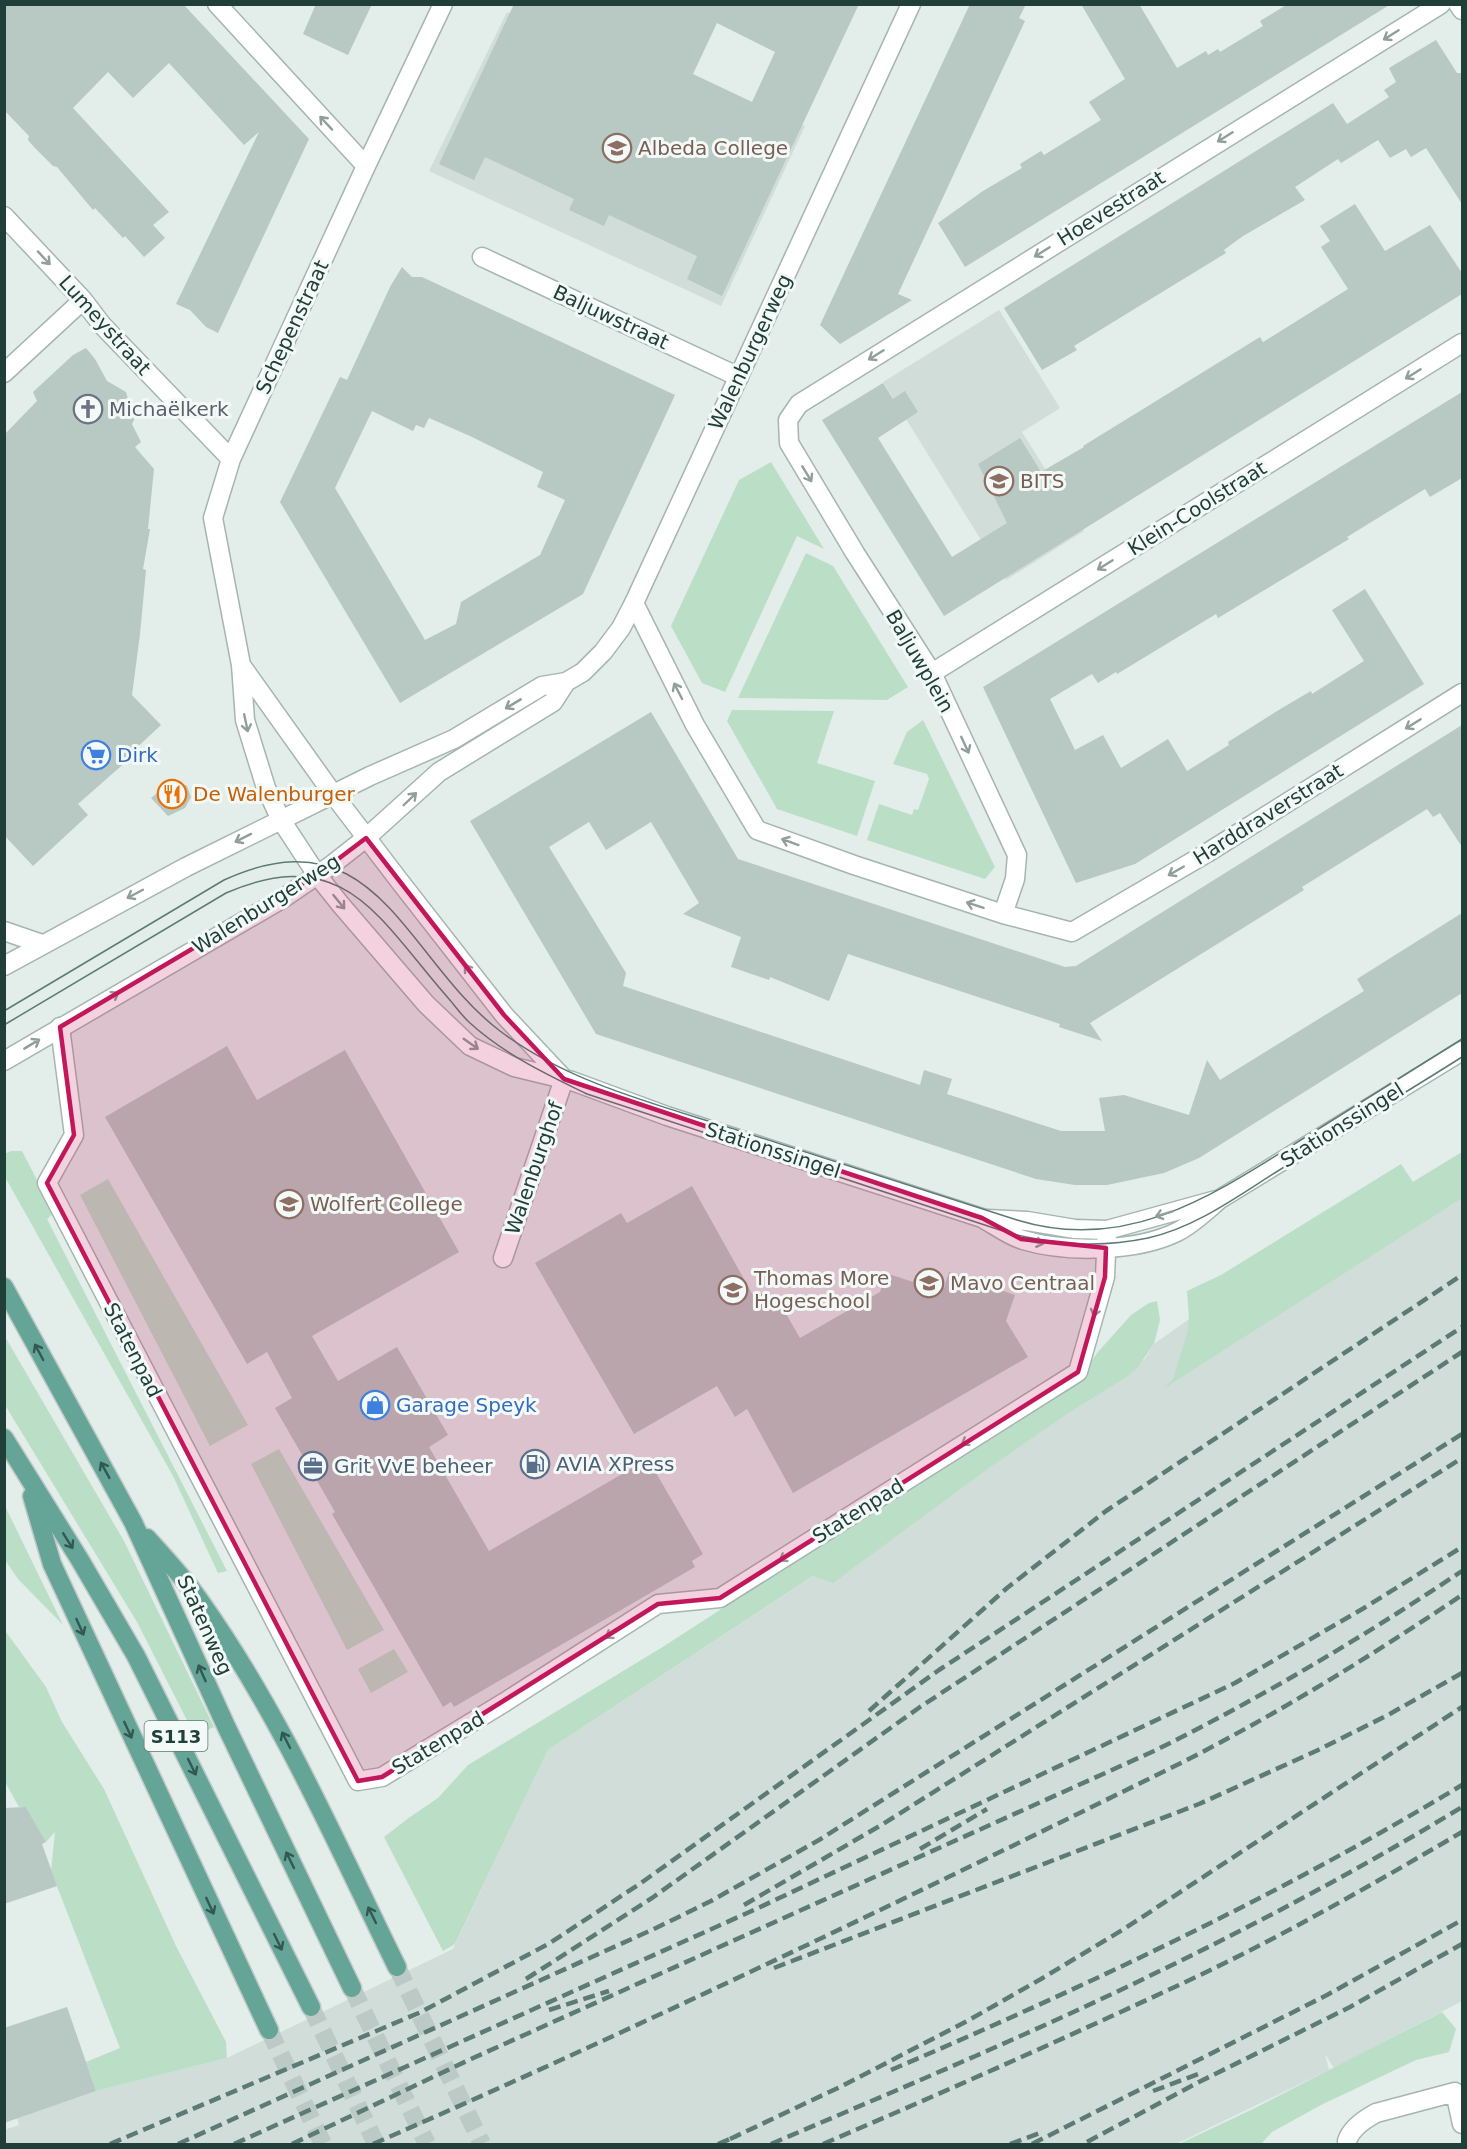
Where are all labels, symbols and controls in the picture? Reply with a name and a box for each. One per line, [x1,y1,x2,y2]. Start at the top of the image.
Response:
one-way arrow [1383,30,1400,42]
one-way arrow [319,115,333,130]
school or university icon: Albeda College [601,132,633,164]
one-way arrow [1217,132,1234,144]
place label: Albeda College [638,136,788,160]
street label: Hoevestraat [1053,165,1169,251]
one-way arrow [1034,246,1051,258]
one-way arrow [36,250,50,265]
street label: Schepenstraat [250,256,334,398]
street label: Lumeystraat [54,270,156,380]
street label: Walenburgerweg [703,270,797,434]
street label: Baljuwstraat [549,280,673,354]
one-way arrow [868,350,885,362]
one-way arrow [1405,368,1422,380]
church icon: Michaëlkerk [72,393,104,425]
place label: Michaëlkerk [109,397,229,421]
street label: Klein-Coolstraat [1123,456,1271,560]
one-way arrow [802,465,814,482]
school or university icon: BITS [983,465,1015,497]
place label: BITS [1020,469,1065,493]
one-way arrow [1096,559,1113,572]
street label: Baljuwplein [881,605,959,717]
one-way arrow [672,683,683,701]
one-way arrow [505,698,522,710]
one-way arrow [241,713,253,732]
one-way arrow [1405,718,1422,730]
one-way arrow [960,735,972,753]
supermarket icon: Dirk [80,739,112,771]
place label: Dirk [117,743,158,767]
street label: Harddraverstraat [1189,758,1348,870]
restaurant icon: De Walenburger [156,778,188,810]
place label: De Walenburger [193,782,356,806]
one-way arrow [402,792,417,807]
one-way arrow [235,833,253,844]
one-way arrow [781,835,800,846]
street label: Walenburgerweg [188,849,344,959]
one-way arrow [1168,865,1185,877]
one-way arrow [127,888,144,900]
one-way arrow [332,894,345,910]
one-way arrow [966,898,985,909]
one-way arrow [464,964,477,980]
one-way arrow [102,991,119,1003]
one-way arrow [23,1037,40,1049]
one-way arrow [462,1038,478,1050]
street label: Stationssingel [1276,1078,1408,1172]
street label: Walenburghof [500,1097,568,1238]
street label: Stationssingel [702,1117,844,1183]
school or university icon: Wolfert College [273,1188,305,1220]
place label: Wolfert College [310,1192,463,1216]
one-way arrow [1155,1209,1174,1220]
one-way arrow [1026,1237,1045,1249]
place label: Thomas More Hogeschool [753,1266,889,1313]
school or university icon: Mavo Centraal [913,1267,945,1299]
place label: Mavo Centraal [950,1271,1095,1295]
school or university icon: Thomas More Hogeschool [717,1274,749,1306]
one-way arrow [1090,1298,1101,1317]
street label: Statenpad [99,1299,167,1401]
one-way arrow [33,1343,44,1361]
shop icon: Garage Speyk [359,1389,391,1421]
place label: Garage Speyk [396,1393,537,1417]
one-way arrow [961,1434,978,1447]
fuel station icon: AVIA XPress [519,1448,551,1480]
office icon: Grit VvE beheer [297,1450,329,1482]
place label: AVIA XPress [556,1452,674,1476]
place label: Grit VvE beheer [334,1454,493,1478]
one-way arrow [99,1462,110,1480]
street label: Statenpad [808,1473,908,1549]
one-way arrow [63,1532,75,1549]
one-way arrow [779,1550,796,1562]
street label: Statenweg [172,1571,238,1679]
one-way arrow [75,1618,87,1636]
one-way arrow [605,1627,622,1639]
one-way arrow [195,1664,207,1682]
street label: Statenpad [388,1706,488,1780]
one-way arrow [122,1720,134,1738]
road number: S113 [144,1721,207,1751]
one-way arrow [279,1731,291,1749]
one-way arrow [187,1758,198,1776]
one-way arrow [284,1851,296,1869]
one-way arrow [205,1897,217,1915]
one-way arrow [365,1906,377,1924]
one-way arrow [273,1933,285,1951]

